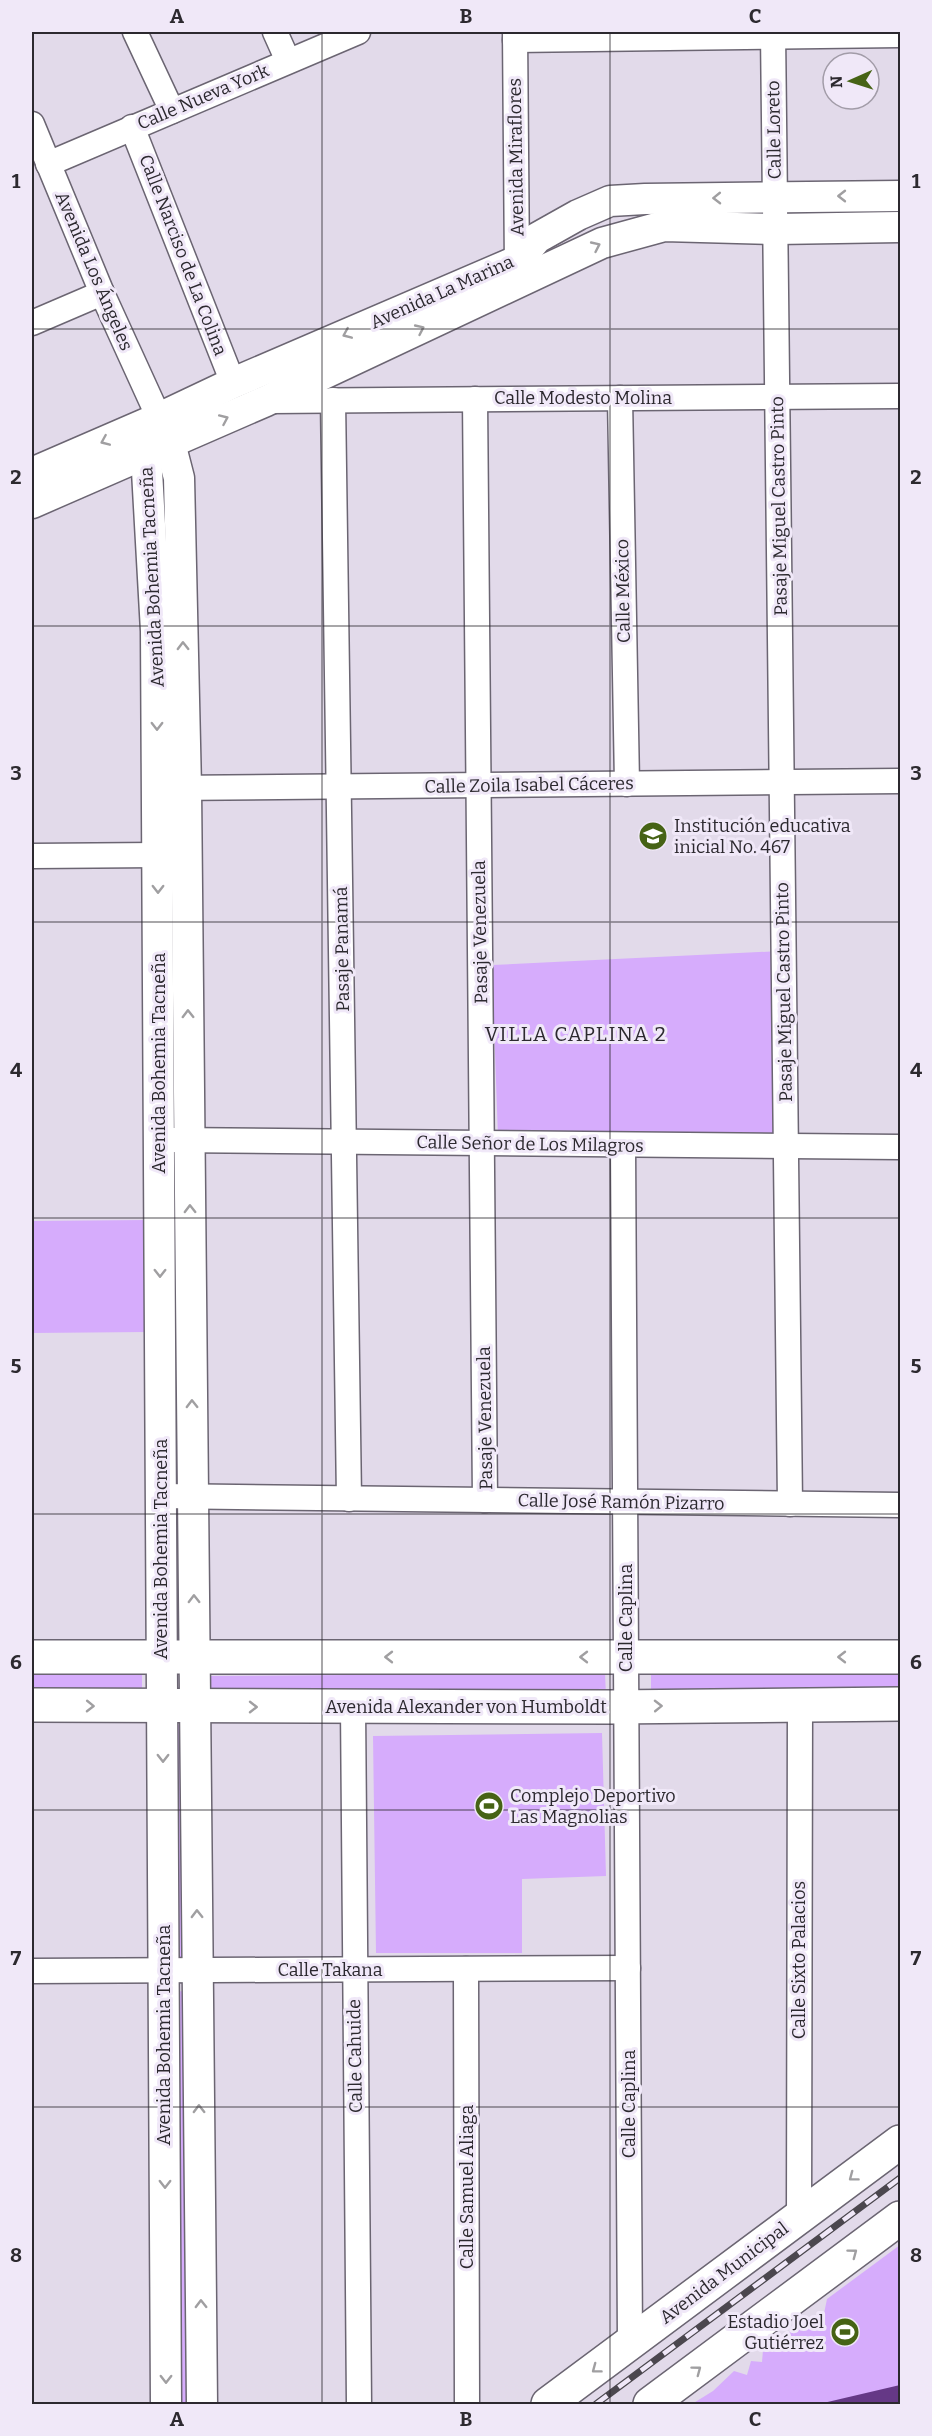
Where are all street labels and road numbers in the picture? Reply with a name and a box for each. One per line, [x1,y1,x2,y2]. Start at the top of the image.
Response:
street label: Calle Nueva York [134,59,273,135]
street label: Avenida Miraflores [504,78,528,236]
street label: Calle Loreto [762,80,786,180]
street label: Calle Narciso de La Colina [134,151,232,359]
street label: Avenida Los Ángeles [50,188,138,354]
street label: Avenida La Marina [367,250,517,333]
street label: Calle Modesto Molina [494,387,672,409]
street label: Pasaje Miguel Castro Pinto [766,396,792,616]
street label: Avenida Bohemia Tacneña [135,466,169,688]
street label: Calle México [611,539,635,643]
street label: Calle Zoila Isabel Cáceres [424,772,634,798]
street label: Pasaje Venezuela [468,860,492,1004]
street label: Pasaje Miguel Castro Pinto [771,882,797,1102]
street label: Pasaje Panamá [330,886,354,1012]
street label: Avenida Bohemia Tacneña [148,952,170,1173]
street label: Calle Señor de Los Milagros [416,1131,644,1157]
street label: Pasaje Venezuela [473,1346,497,1490]
street label: Avenida Bohemia Tacneña [150,1438,172,1659]
street label: Calle José Ramón Pizarro [517,1489,725,1515]
street label: Calle Caplina [615,1564,637,1672]
street label: Avenida Alexander von Humboldt [325,1696,607,1718]
street label: Calle Sixto Palacios [788,1881,810,2039]
street label: Avenida Bohemia Tacneña [153,1924,175,2145]
street label: Calle Takana [277,1959,383,1981]
street label: Calle Cahuide [343,1999,367,2113]
street label: Calle Caplina [618,2050,640,2158]
street label: Calle Samuel Aliaga [456,2105,478,2269]
street label: Avenida Municipal [655,2217,793,2329]

